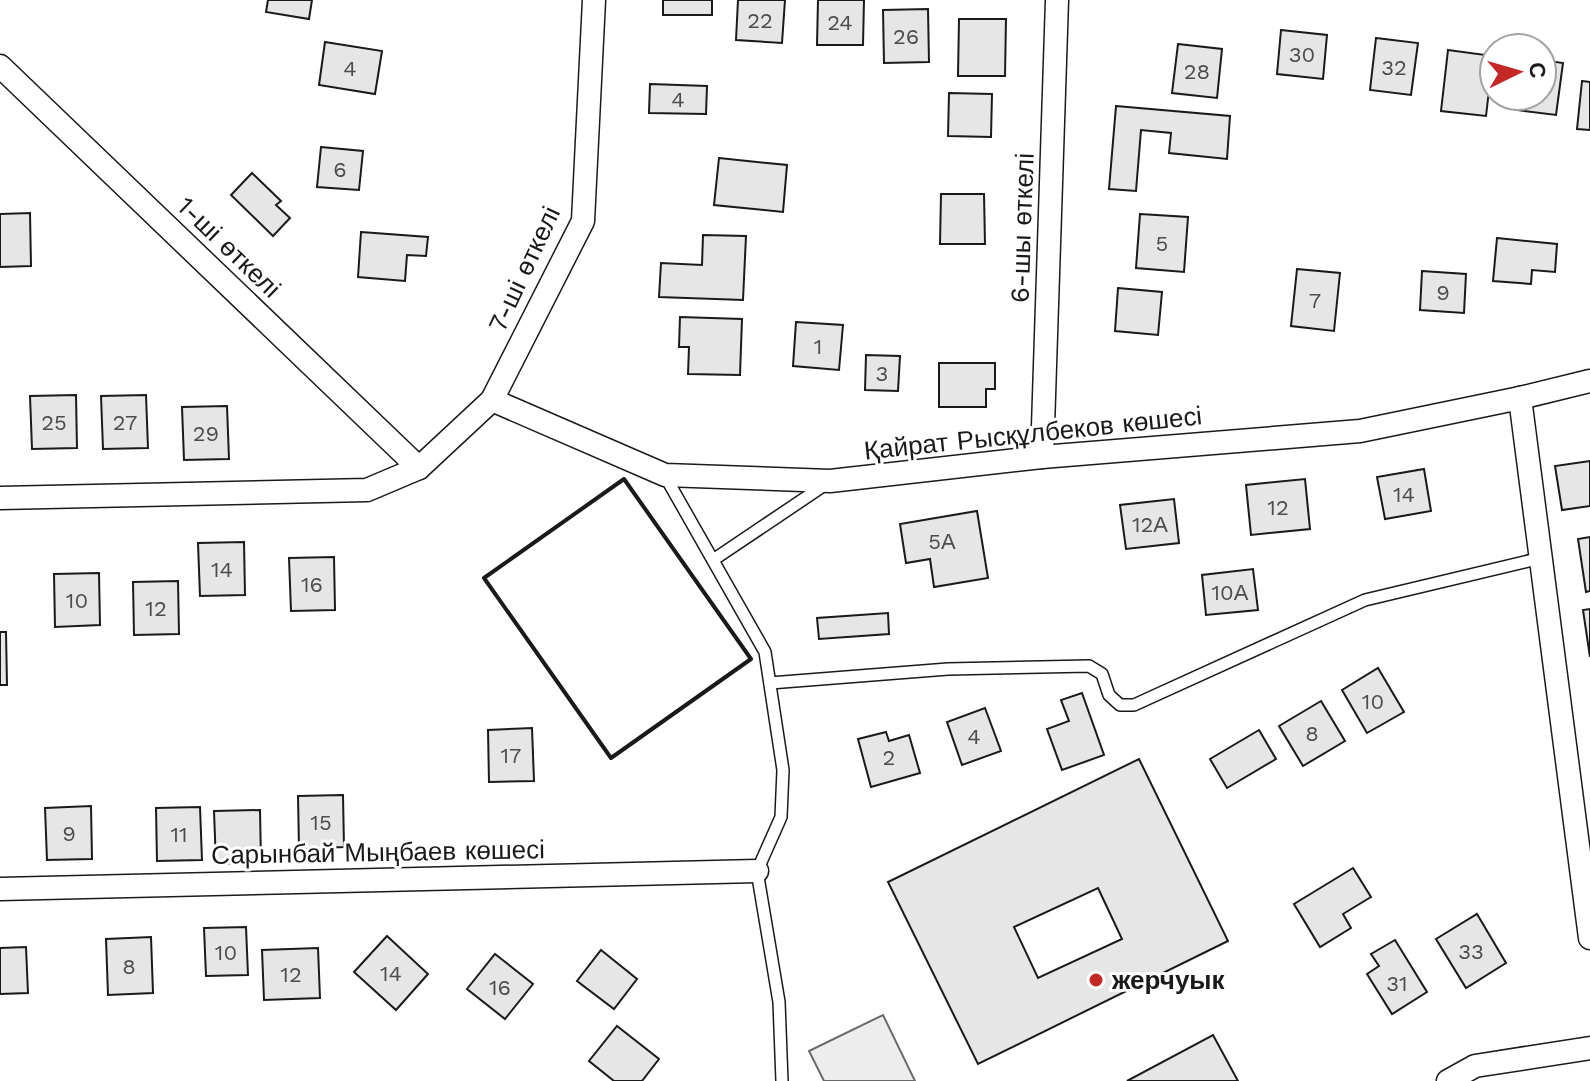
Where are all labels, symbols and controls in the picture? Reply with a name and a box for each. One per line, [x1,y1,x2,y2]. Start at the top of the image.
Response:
house number: 22 [747,8,773,33]
house number: 24 [827,10,853,35]
house number: 26 [893,24,919,49]
north arrow [1478,32,1558,112]
house number: 30 [1289,42,1315,67]
house number: 32 [1381,55,1407,80]
house number: 4 [343,56,357,81]
house number: 28 [1184,59,1210,84]
text: С [1524,61,1551,79]
house number: 4 [671,87,685,112]
street label: 6-шы өткелі [1004,152,1040,304]
house number: 6 [333,157,347,182]
street label: 1-ші өткелі [171,191,287,303]
street label: 7-ші өткелі [482,202,566,336]
house number: 5 [1156,231,1168,256]
house number: 9 [1436,280,1450,305]
house number: 7 [1309,288,1321,313]
house number: 1 [814,334,822,359]
house number: 3 [876,361,888,386]
street label: Қайрат Рысқұлбеков көшесі [863,400,1203,466]
house number: 25 [41,410,67,435]
house number: 27 [113,410,137,435]
house number: 29 [193,421,219,446]
house number: 14 [1393,482,1415,507]
house number: 12 [1267,495,1289,520]
house number: 12А [1132,512,1168,537]
house number: 5А [928,529,956,554]
house number: 14 [211,557,233,582]
house number: 16 [301,572,323,597]
house number: 10А [1212,580,1249,605]
house number: 10 [66,588,88,613]
house number: 12 [145,596,167,621]
house number: 10 [1362,689,1384,714]
house number: 8 [1305,721,1319,746]
house number: 4 [967,724,981,749]
house number: 17 [501,743,521,768]
house number: 2 [883,745,895,770]
house number: 15 [310,810,332,835]
house number: 9 [62,821,76,846]
house number: 11 [170,822,188,847]
street label: Сарынбай Мыңбаев көшесі [211,834,545,870]
house number: 33 [1458,939,1484,964]
house number: 10 [215,940,237,965]
house number: 8 [122,954,136,979]
house number: 14 [380,961,402,986]
house number: 12 [280,962,302,987]
place label: жерчуык [1111,965,1226,995]
marker: жерчуык [1087,971,1105,989]
house number: 31 [1386,971,1408,996]
house number: 16 [489,975,511,1000]

